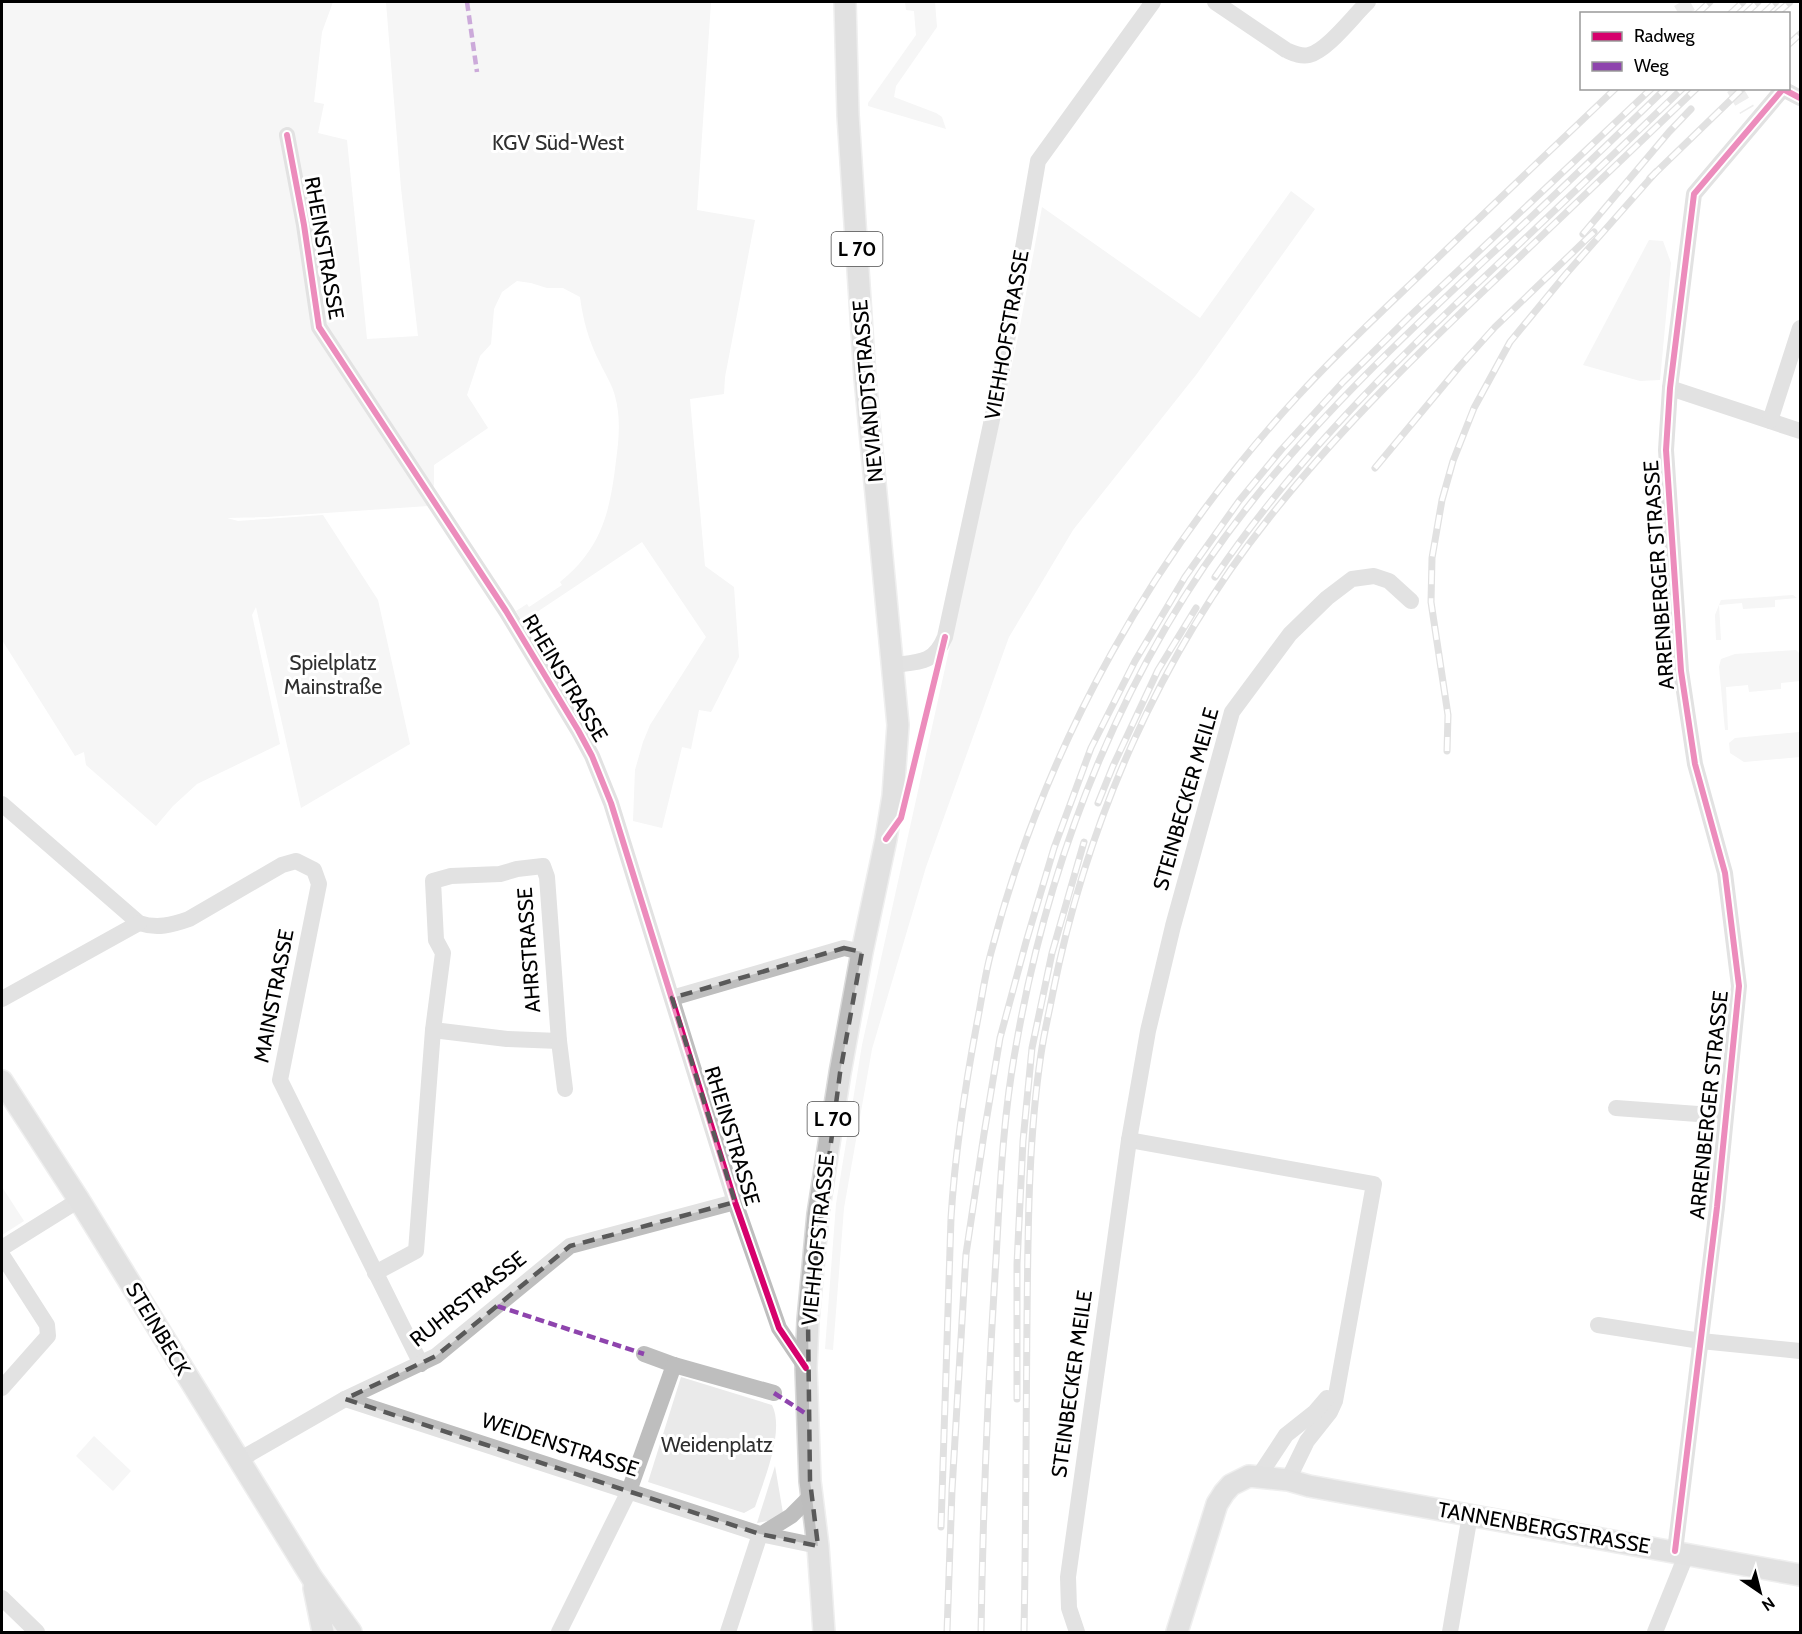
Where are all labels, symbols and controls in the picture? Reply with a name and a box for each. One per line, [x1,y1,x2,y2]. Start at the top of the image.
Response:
legend [1580,12,1790,90]
text: Radweg [1634,25,1696,47]
text: Weg [1634,55,1670,77]
park label: KGV Süd-West [492,130,624,155]
street label: RHEINSTRASSE [300,175,349,321]
road number: L 70 [832,232,882,266]
street label: VIEHHOFSTRASSE [979,248,1034,422]
street label: NEVIANDTSTRASSE [847,299,888,483]
street label: ARRENBERGER STRASSE [1638,460,1679,691]
street label: RHEINSTRASSE [518,609,613,746]
park label: Spielplatz Mainstraße [284,650,382,699]
street label: STEINBECKER MEILE [1147,705,1224,893]
street label: AHRSTRASSE [512,886,545,1014]
street label: MAINSTRASSE [248,927,299,1065]
street label: ARRENBERGER STRASSE [1684,989,1733,1221]
street label: RHEINSTRASSE [699,1063,766,1209]
road number: L 70 [808,1102,858,1136]
street label: VIEHHOFSTRASSE [796,1153,839,1327]
street label: RUHRSTRASSE [405,1245,531,1352]
street label: STEINBECK [121,1278,196,1380]
street label: STEINBECKER MEILE [1046,1289,1097,1479]
street label: WEIDENSTRASSE [478,1407,642,1482]
park label: Weidenplatz [661,1432,773,1457]
street label: TANNENBERGSTRASSE [1436,1497,1652,1558]
north arrow [1730,1562,1790,1622]
text: N [1758,1593,1778,1615]

